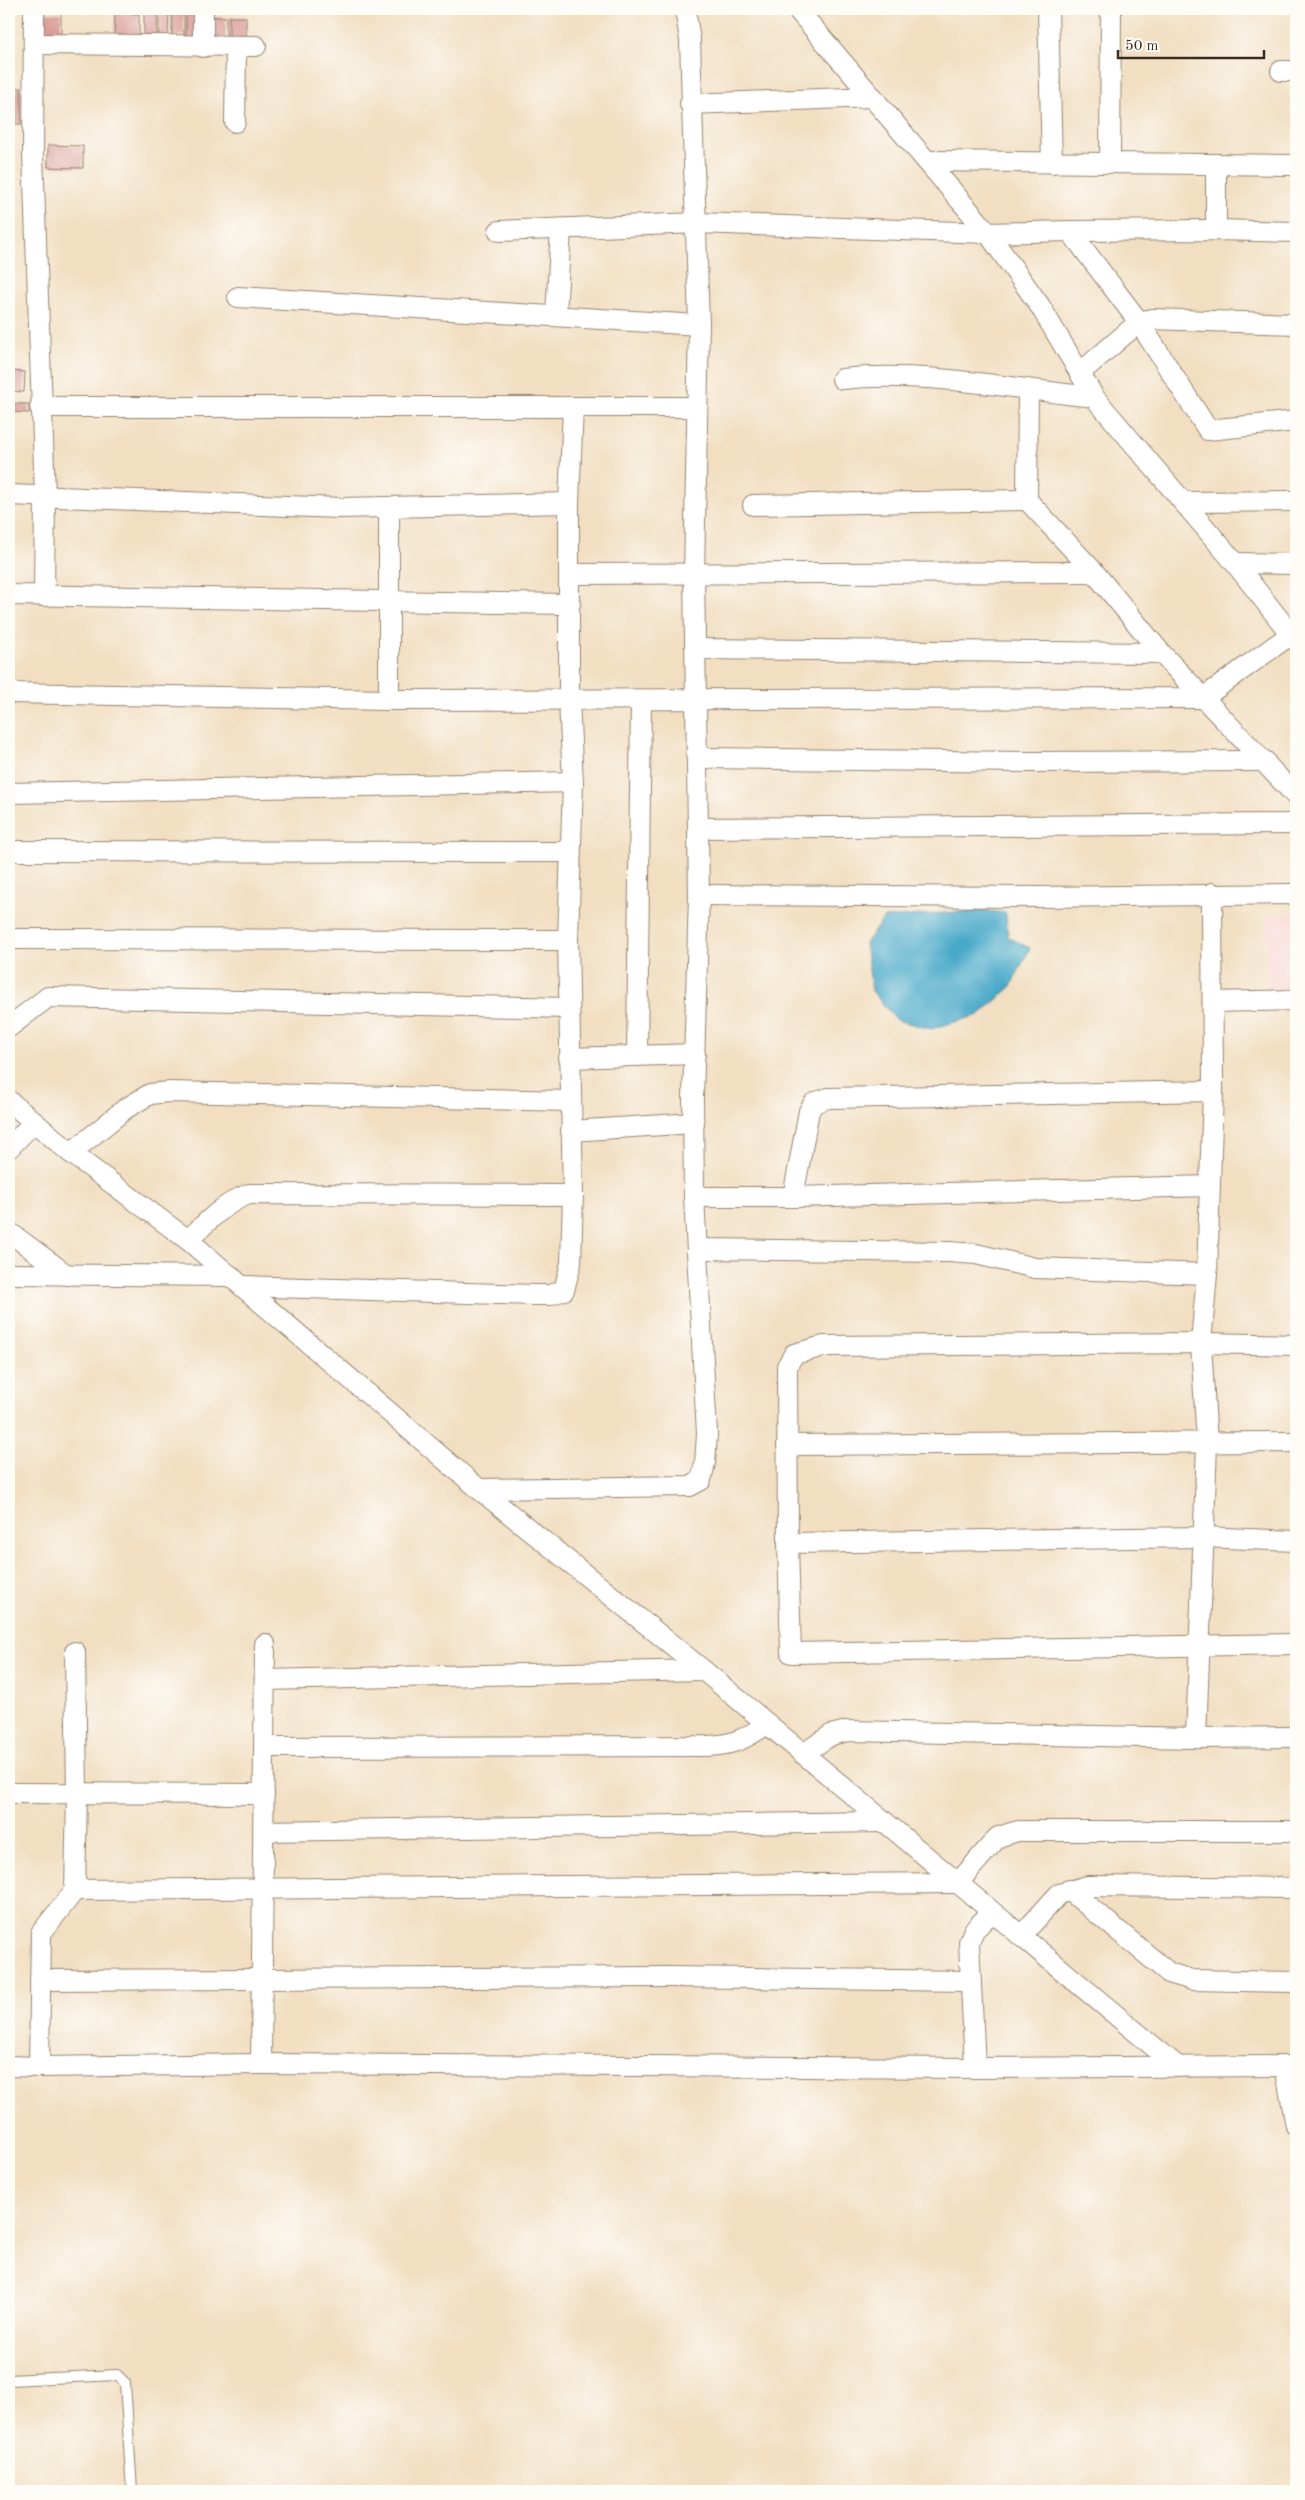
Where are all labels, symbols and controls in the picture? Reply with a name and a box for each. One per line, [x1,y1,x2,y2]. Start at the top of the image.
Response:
scale bar [1118,28,1264,60]
text: 50 m [1125,39,1159,54]

